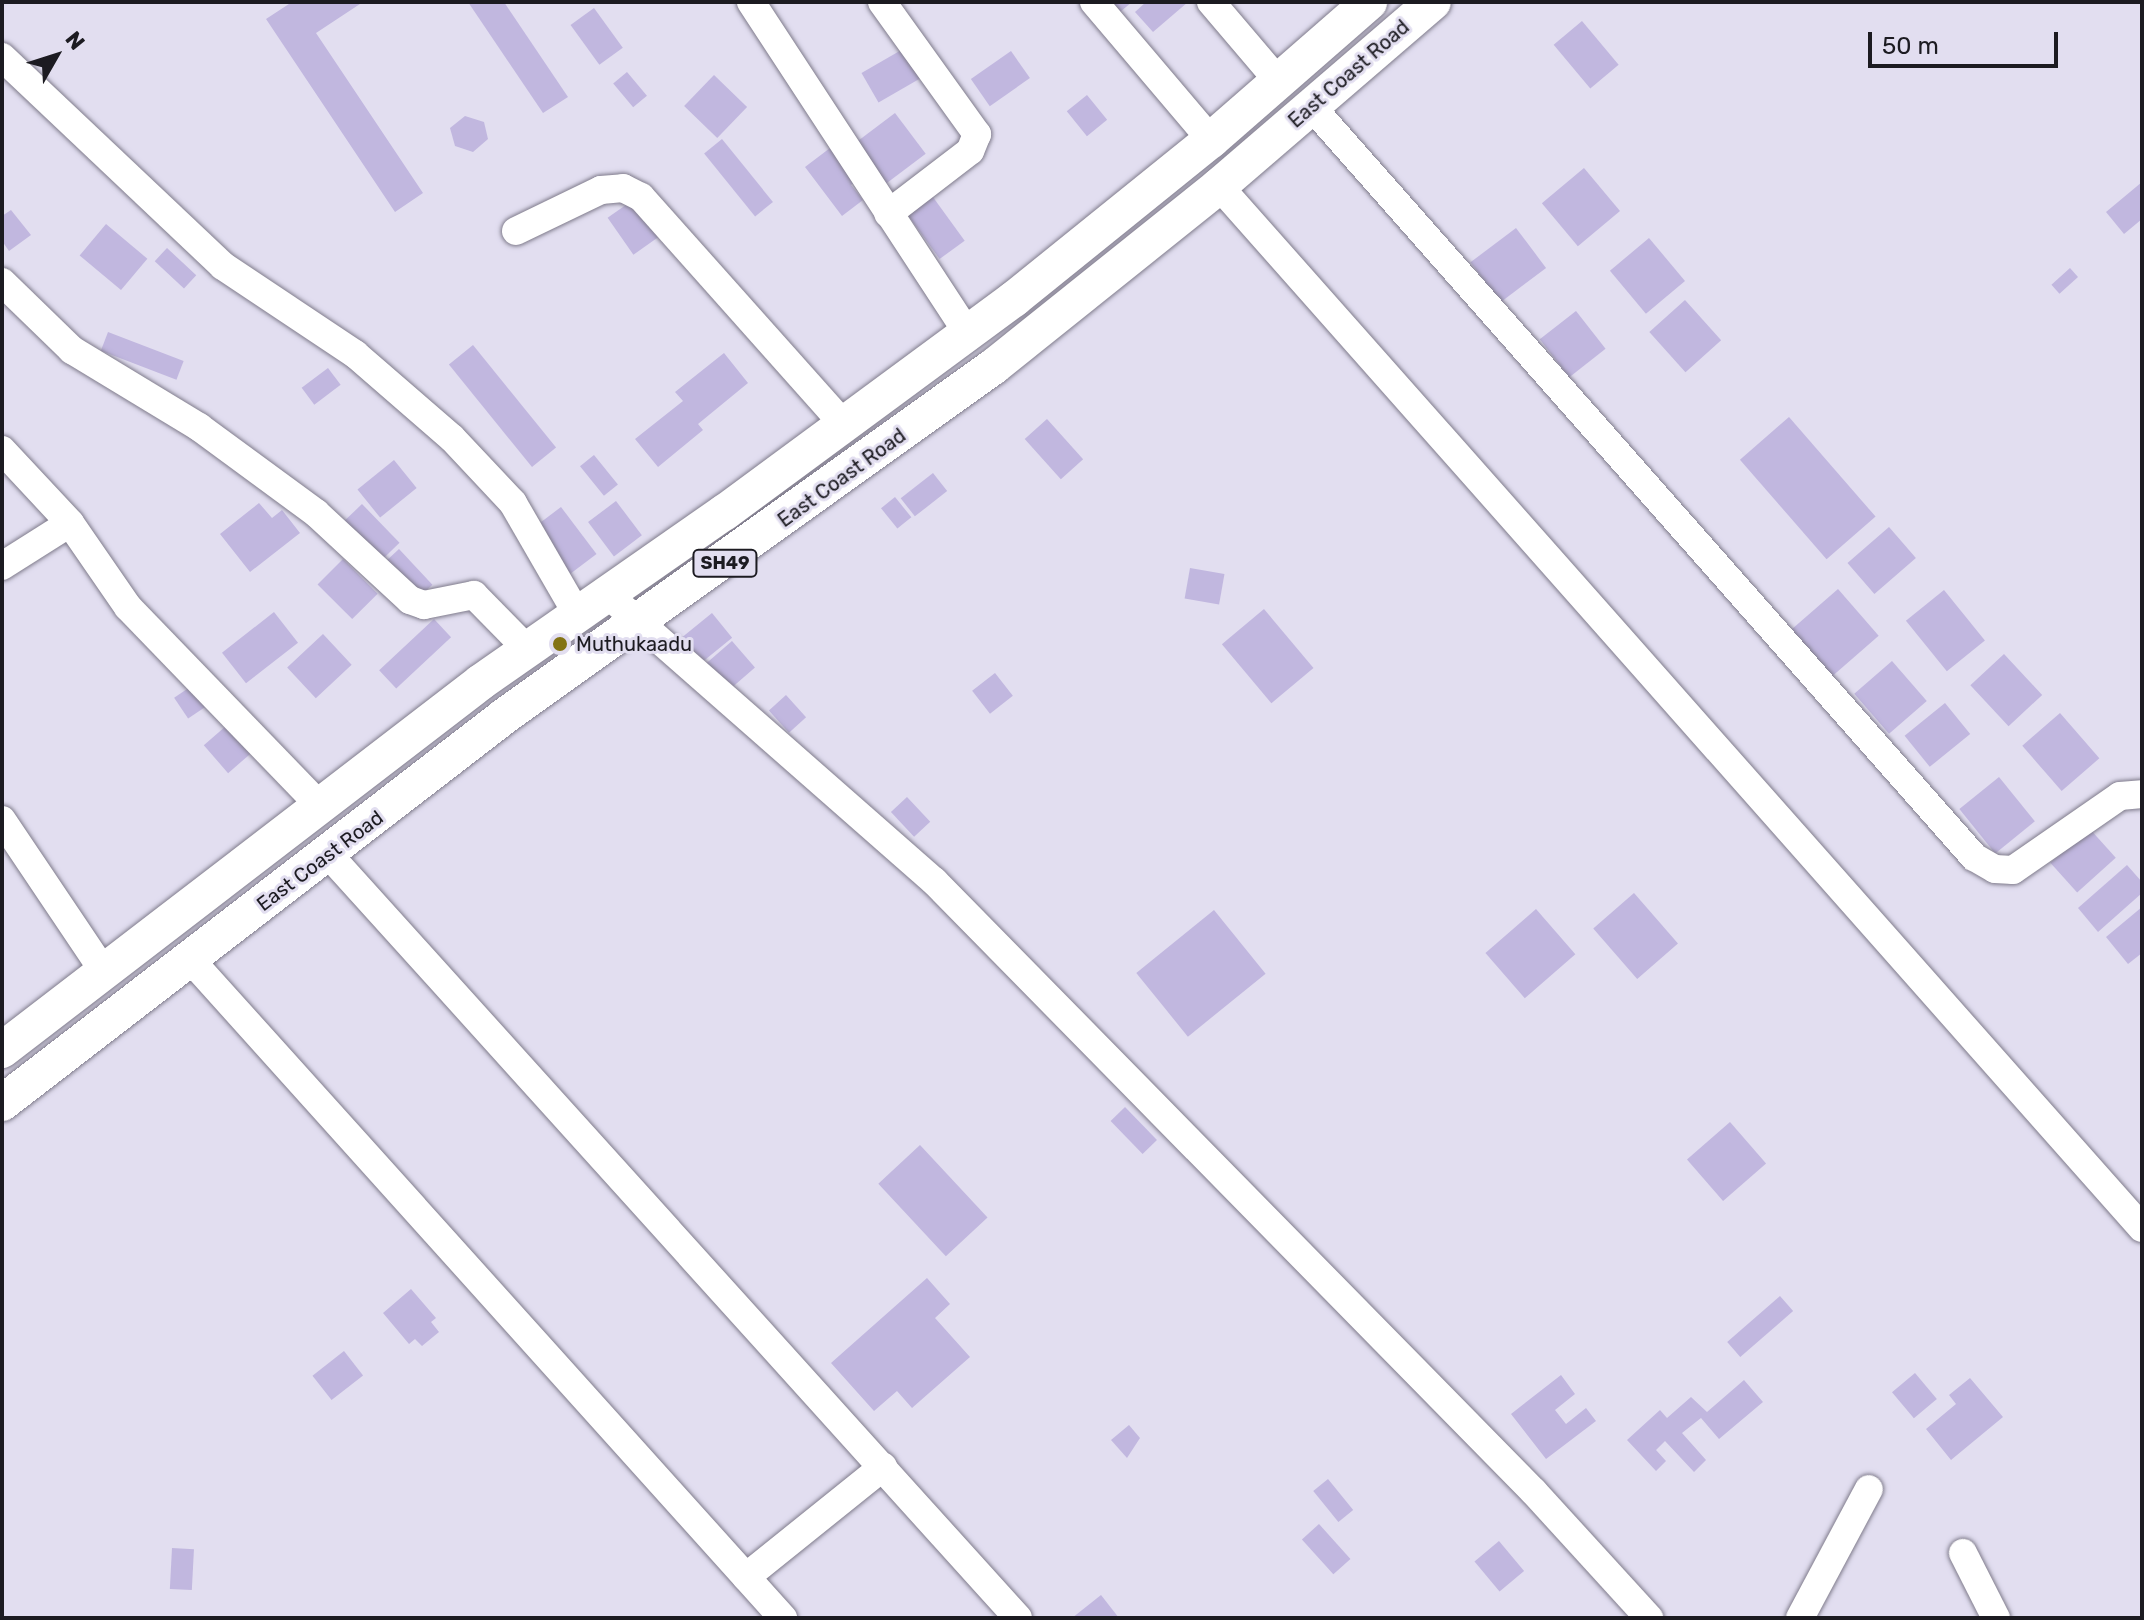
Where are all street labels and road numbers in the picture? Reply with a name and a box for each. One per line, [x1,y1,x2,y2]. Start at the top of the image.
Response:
street label: East Coast Road [1284,15,1414,133]
street label: East Coast Road [773,424,911,532]
road number: SH49 [691,549,759,577]
street label: East Coast Road [252,806,388,916]

